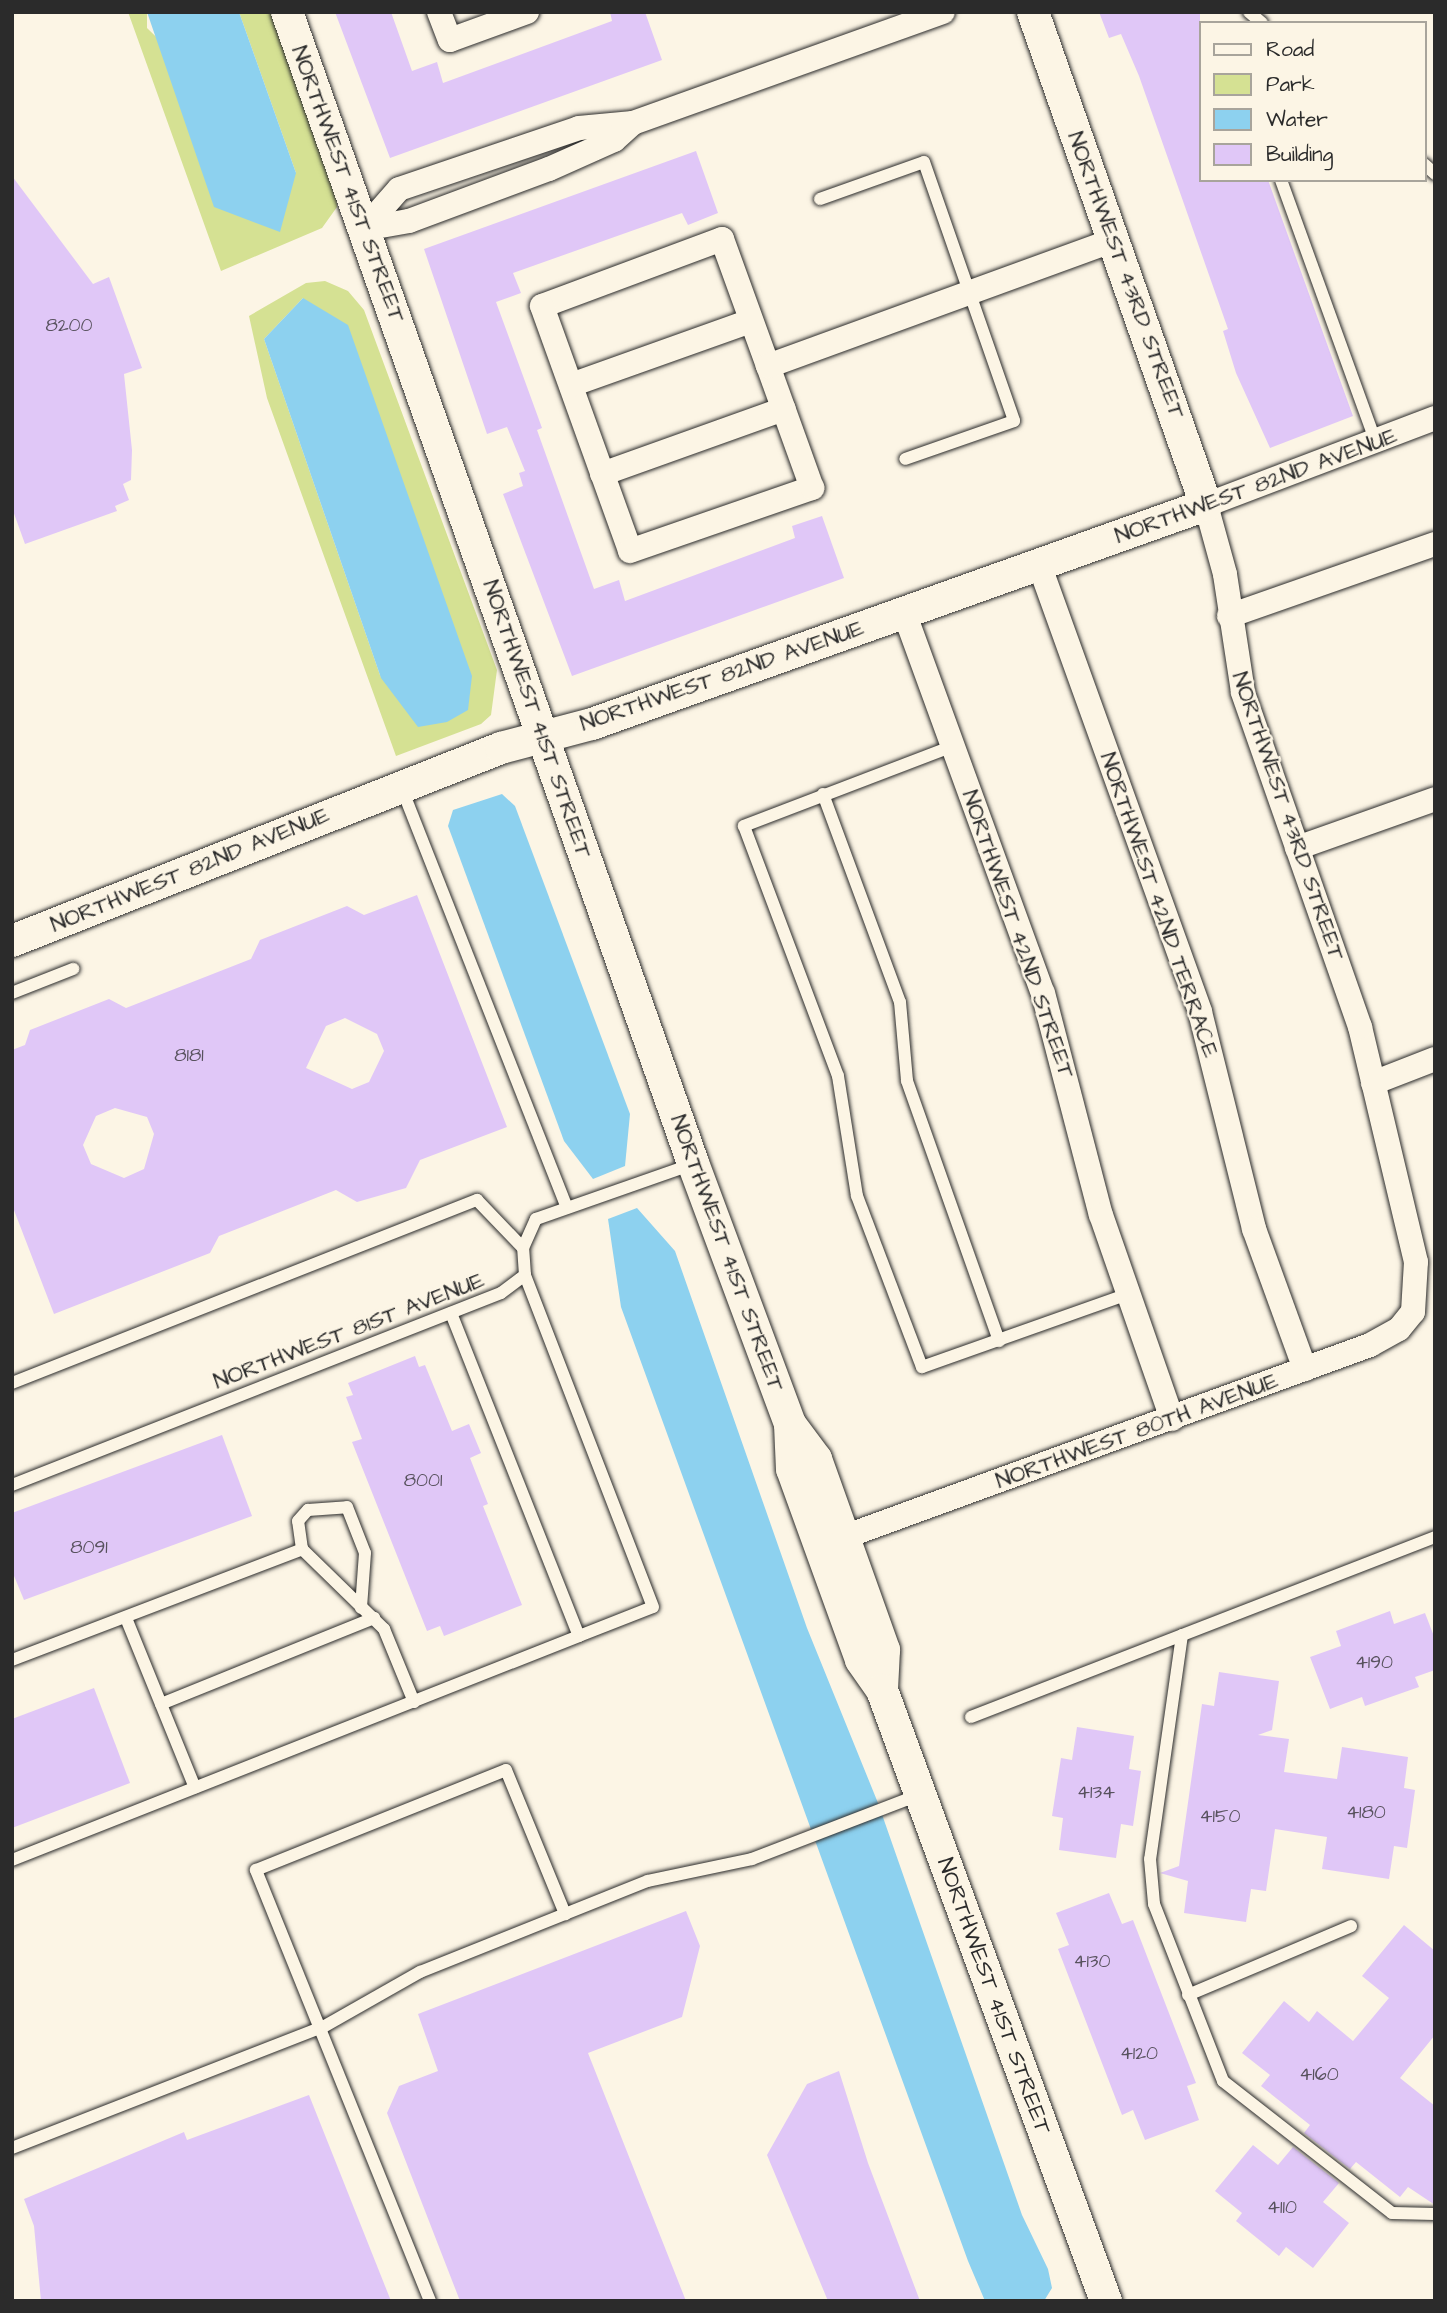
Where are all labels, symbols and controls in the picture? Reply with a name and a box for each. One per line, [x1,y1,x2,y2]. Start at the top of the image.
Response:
legend [1198,21,1426,182]
text: Road [1266,35,1314,64]
street label: NORTHWEST 41ST STREET [285,42,411,326]
text: Park [1266,70,1315,99]
text: Water [1266,105,1328,134]
street label: NORTHWEST 43RD STREET [1061,128,1191,422]
text: Building [1266,140,1333,169]
house number: 8200 [45,315,93,337]
street label: NORTHWEST 82ND AVENUE [1111,422,1401,550]
street label: NORTHWEST 41ST STREET [476,576,598,862]
street label: NORTHWEST 82ND AVENUE [576,614,868,738]
street label: NORTHWEST 43RD STREET [1226,668,1350,964]
street label: NORTHWEST 42ND TERRACE [1094,749,1224,1061]
street label: NORTHWEST 42ND STREET [956,787,1080,1081]
street label: NORTHWEST 82ND AVENUE [47,801,333,939]
house number: 8181 [174,1045,204,1067]
street label: NORTHWEST 41ST STREET [664,1111,790,1395]
street label: NORTHWEST 81ST AVENUE [210,1267,488,1395]
street label: NORTHWEST 80TH AVENUE [992,1367,1282,1495]
house number: 8001 [404,1470,442,1492]
house number: 8091 [70,1537,108,1559]
house number: 4190 [1355,1652,1393,1674]
house number: 4134 [1077,1782,1115,1804]
house number: 4180 [1346,1802,1386,1824]
house number: 4150 [1200,1806,1240,1828]
street label: NORTHWEST 41ST STREET [931,1854,1057,2138]
house number: 4130 [1073,1951,1111,1973]
house number: 4120 [1120,2043,1158,2065]
house number: 4160 [1299,2064,1339,2086]
house number: 4110 [1267,2197,1297,2219]

